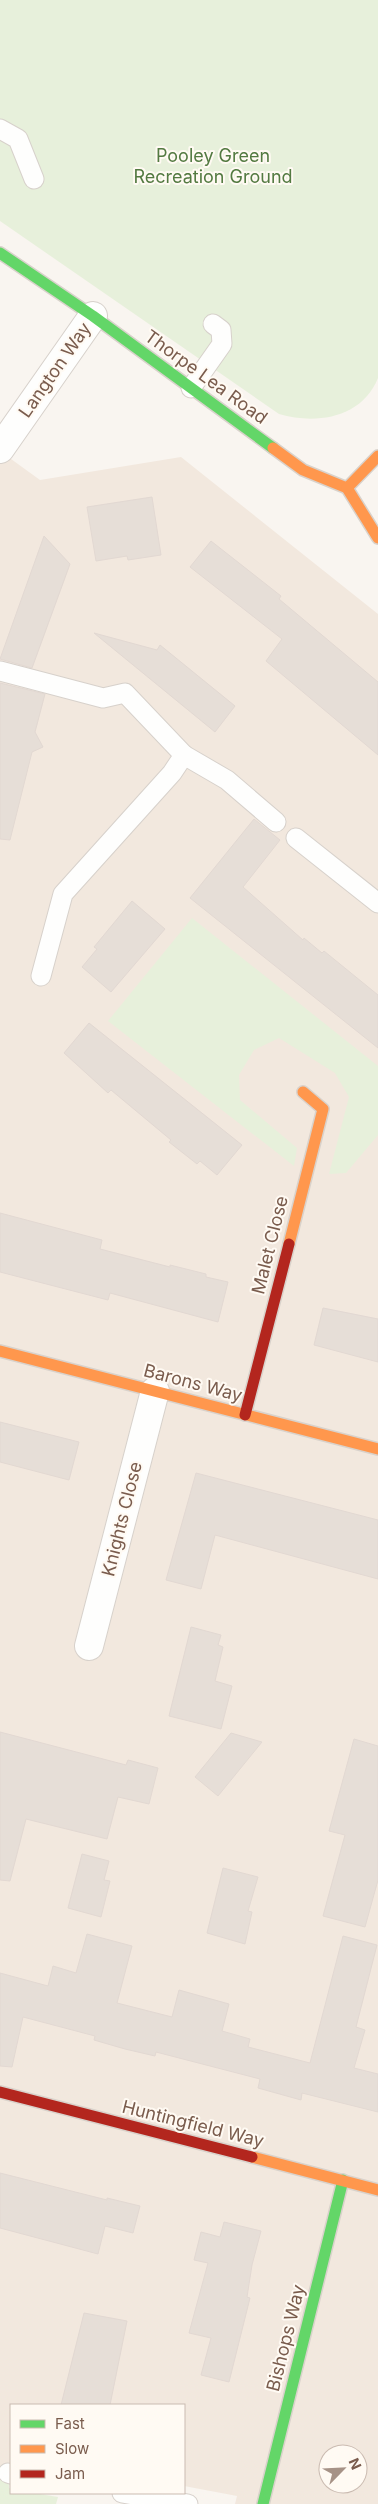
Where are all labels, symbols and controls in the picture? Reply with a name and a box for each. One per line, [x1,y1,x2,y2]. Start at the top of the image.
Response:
park label: Pooley Green Recreation Ground [133,145,293,187]
street label: Langton Way [14,318,95,421]
street label: Thorpe Lea Road [141,325,272,428]
street label: Malet Close [247,1194,292,1296]
street label: Barons Way [142,1359,245,1406]
street label: Knights Close [97,1459,146,1578]
street label: Huntingfield Way [120,2096,266,2151]
street label: Bishops Way [262,2282,309,2394]
legend [10,2404,185,2494]
text: Fast [55,2414,85,2433]
text: Slow [55,2439,89,2458]
north arrow [318,2444,368,2494]
text: N [345,2455,365,2472]
text: Jam [55,2464,85,2483]

